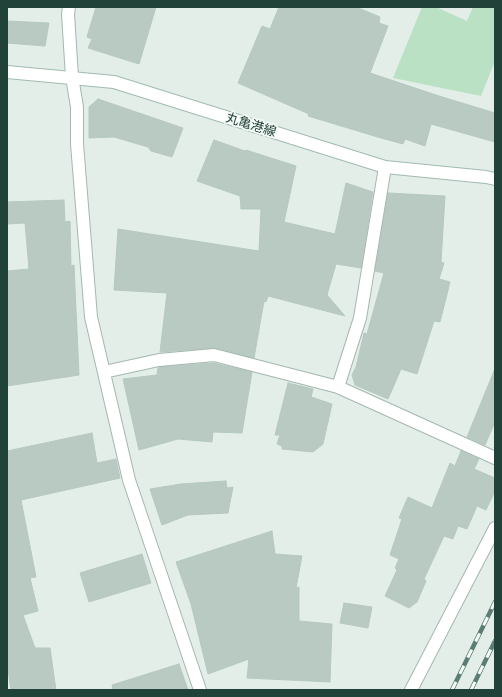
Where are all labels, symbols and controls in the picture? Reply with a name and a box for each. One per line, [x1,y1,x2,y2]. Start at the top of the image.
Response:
street label: 丸亀港線 [224,110,278,140]

